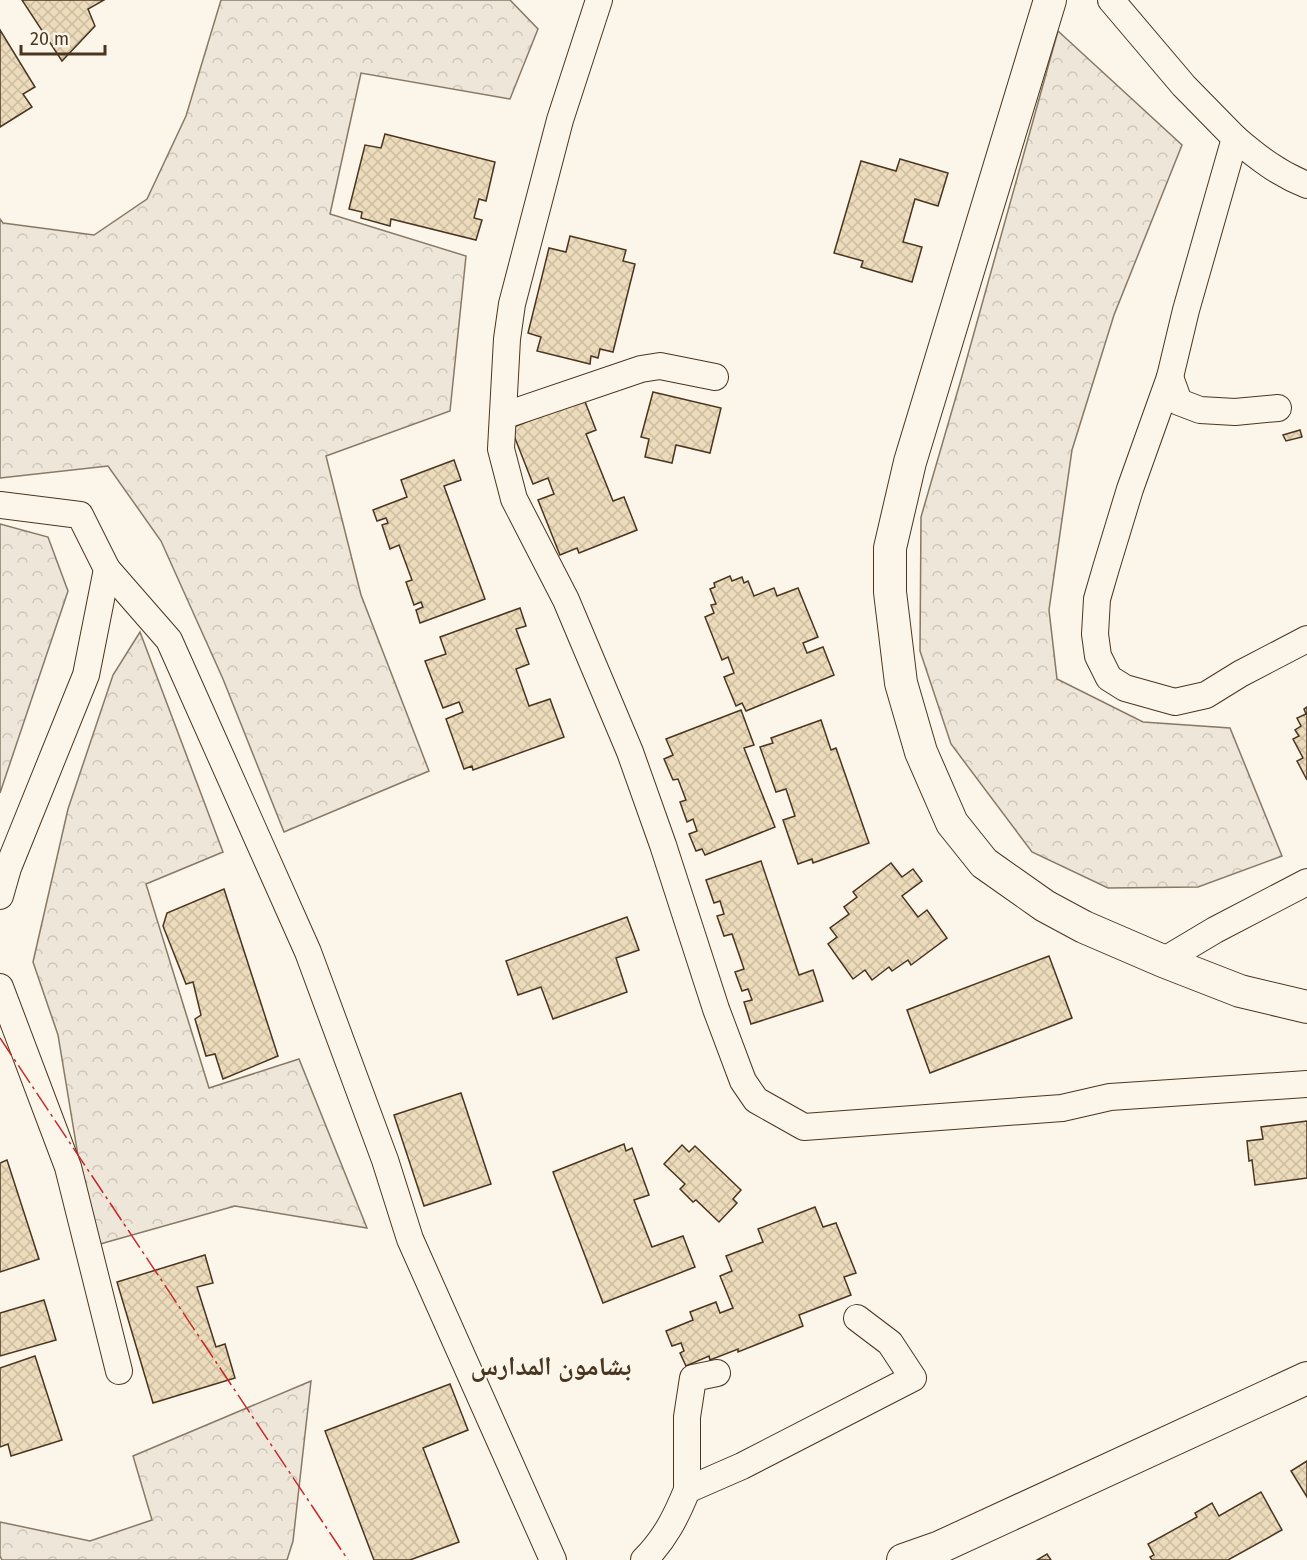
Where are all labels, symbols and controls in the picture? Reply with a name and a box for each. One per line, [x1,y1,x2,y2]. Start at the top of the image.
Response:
scale bar [21,18,105,56]
text: 20 m [30,28,69,50]
district label: بشامون المدارس [471,1351,631,1382]

